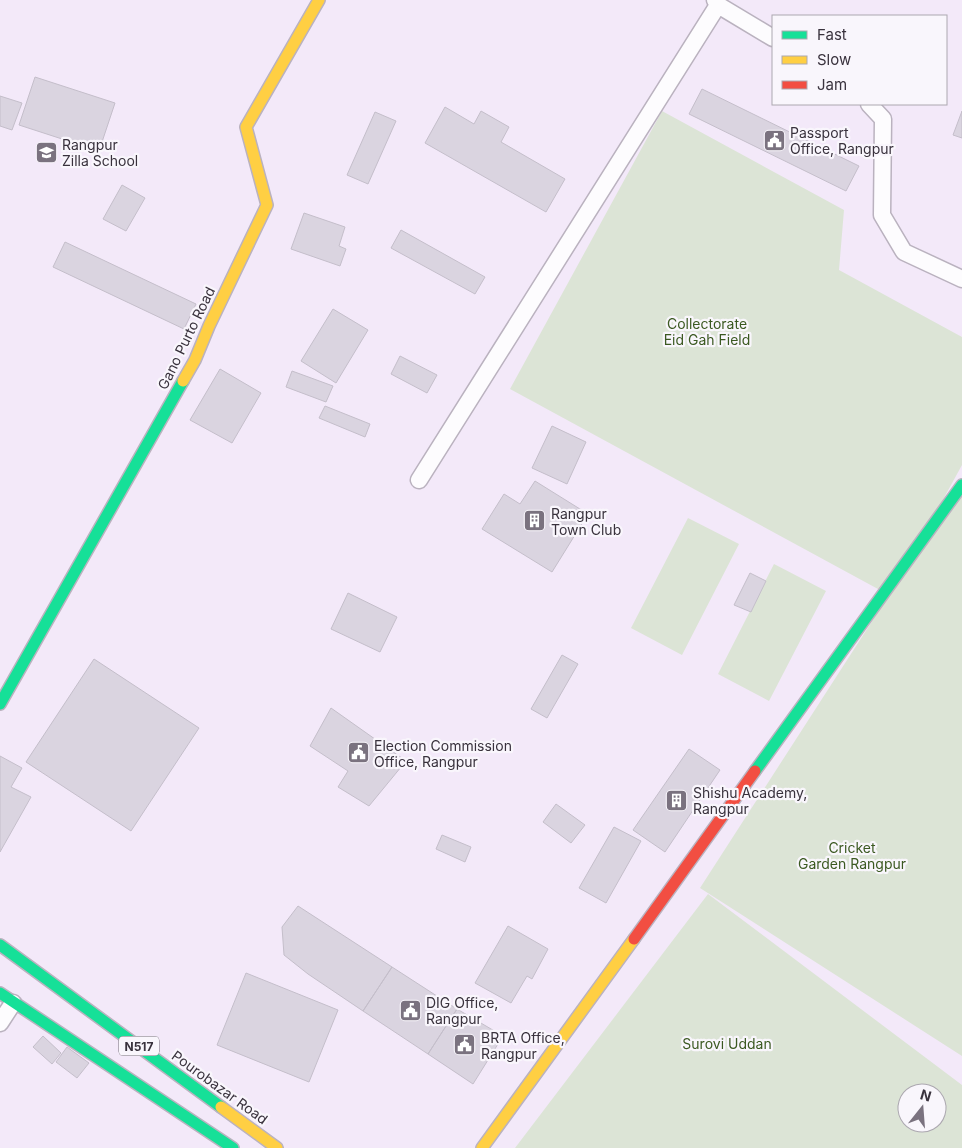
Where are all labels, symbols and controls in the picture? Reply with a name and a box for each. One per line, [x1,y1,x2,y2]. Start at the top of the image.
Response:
legend [772,15,947,105]
text: Fast [817,25,847,44]
text: Slow [817,50,851,69]
text: Jam [817,75,847,94]
place label: Passport Office, Rangpur [790,124,894,157]
public building icon: Passport Office, Rangpur [762,128,786,152]
place label: Rangpur Zilla School [62,136,138,169]
school or university icon: Rangpur Zilla School [34,140,58,164]
street label: Gano Purto Road [154,284,218,392]
park label: Collectorate Eid Gah Field [664,315,750,348]
place label: Rangpur Town Club [551,505,621,538]
building icon: Rangpur Town Club [523,509,547,533]
place label: Election Commission Office, Rangpur [374,737,512,770]
public building icon: Election Commission Office, Rangpur [346,741,370,765]
place label: Shishu Academy, Rangpur [693,784,807,817]
building icon: Shishu Academy, Rangpur [665,788,689,812]
park label: Cricket Garden Rangpur [798,839,906,872]
place label: DIG Office, Rangpur [426,994,498,1027]
public building icon: DIG Office, Rangpur [398,998,422,1022]
place label: BRTA Office, Rangpur [481,1029,565,1062]
public building icon: BRTA Office, Rangpur [453,1033,477,1057]
park label: Surovi Uddan [682,1035,772,1052]
road number: N517 [119,1036,159,1056]
street label: Pourobazar Road [169,1047,271,1127]
north arrow [897,1083,947,1133]
text: N [918,1085,934,1105]

